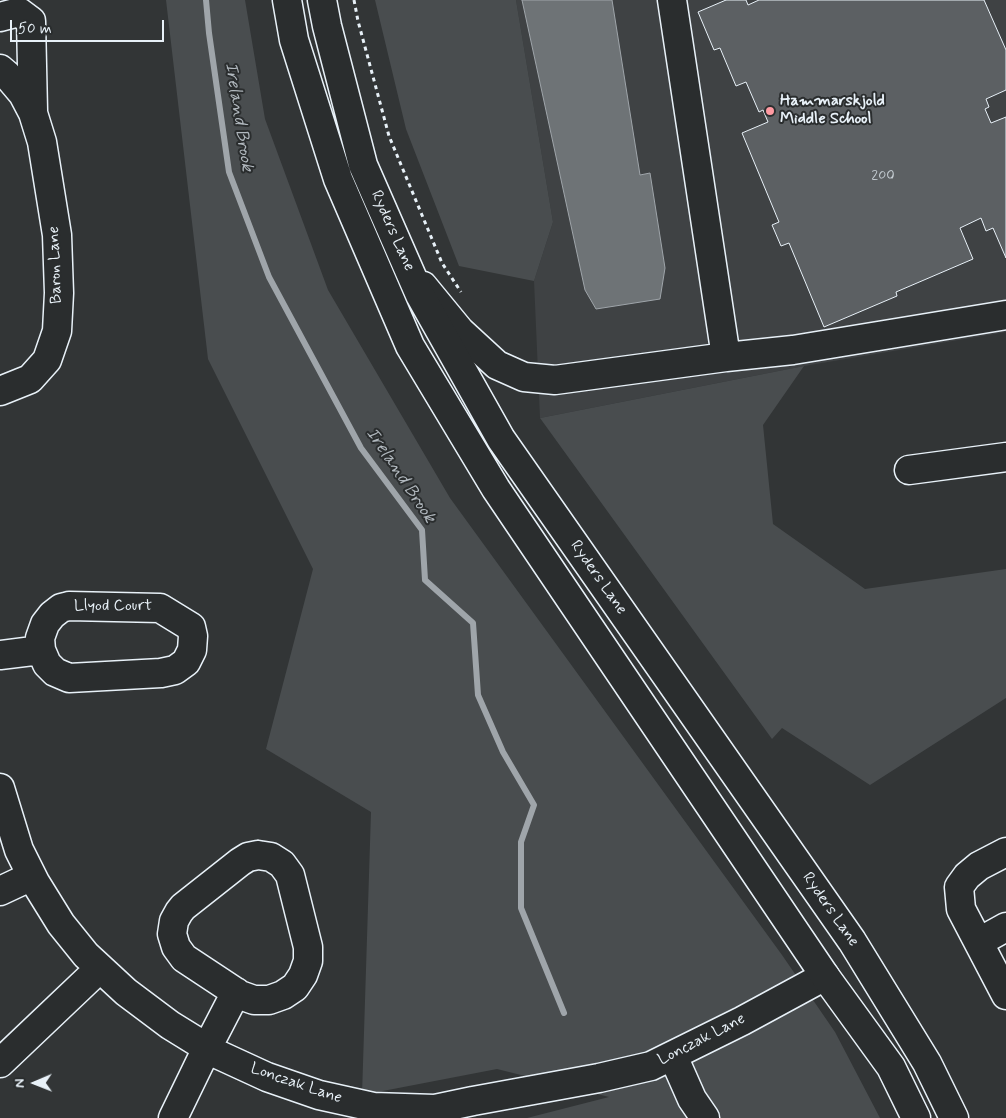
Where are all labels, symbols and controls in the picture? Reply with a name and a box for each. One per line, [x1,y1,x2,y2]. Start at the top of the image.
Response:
scale bar [12,10,166,42]
text: 50 m [18,19,52,39]
water label: Ireland Brook [219,61,257,173]
place label: Hammarskjold Middle School [780,92,885,130]
marker: Hammarskjold Middle School [764,105,776,117]
house number: 200 [871,168,895,184]
street label: Ryders Lane [366,188,418,274]
street label: Baron Lane [45,226,67,304]
water label: Ireland Brook [360,424,440,528]
street label: Ryders Lane [565,537,631,619]
street label: Llyod Court [74,597,152,617]
street label: Ryders Lane [797,869,863,951]
street label: Lonczak Lane [655,1010,749,1070]
north arrow [10,1058,60,1108]
street label: Lonczak Lane [248,1059,344,1109]
text: N [11,1078,29,1088]

